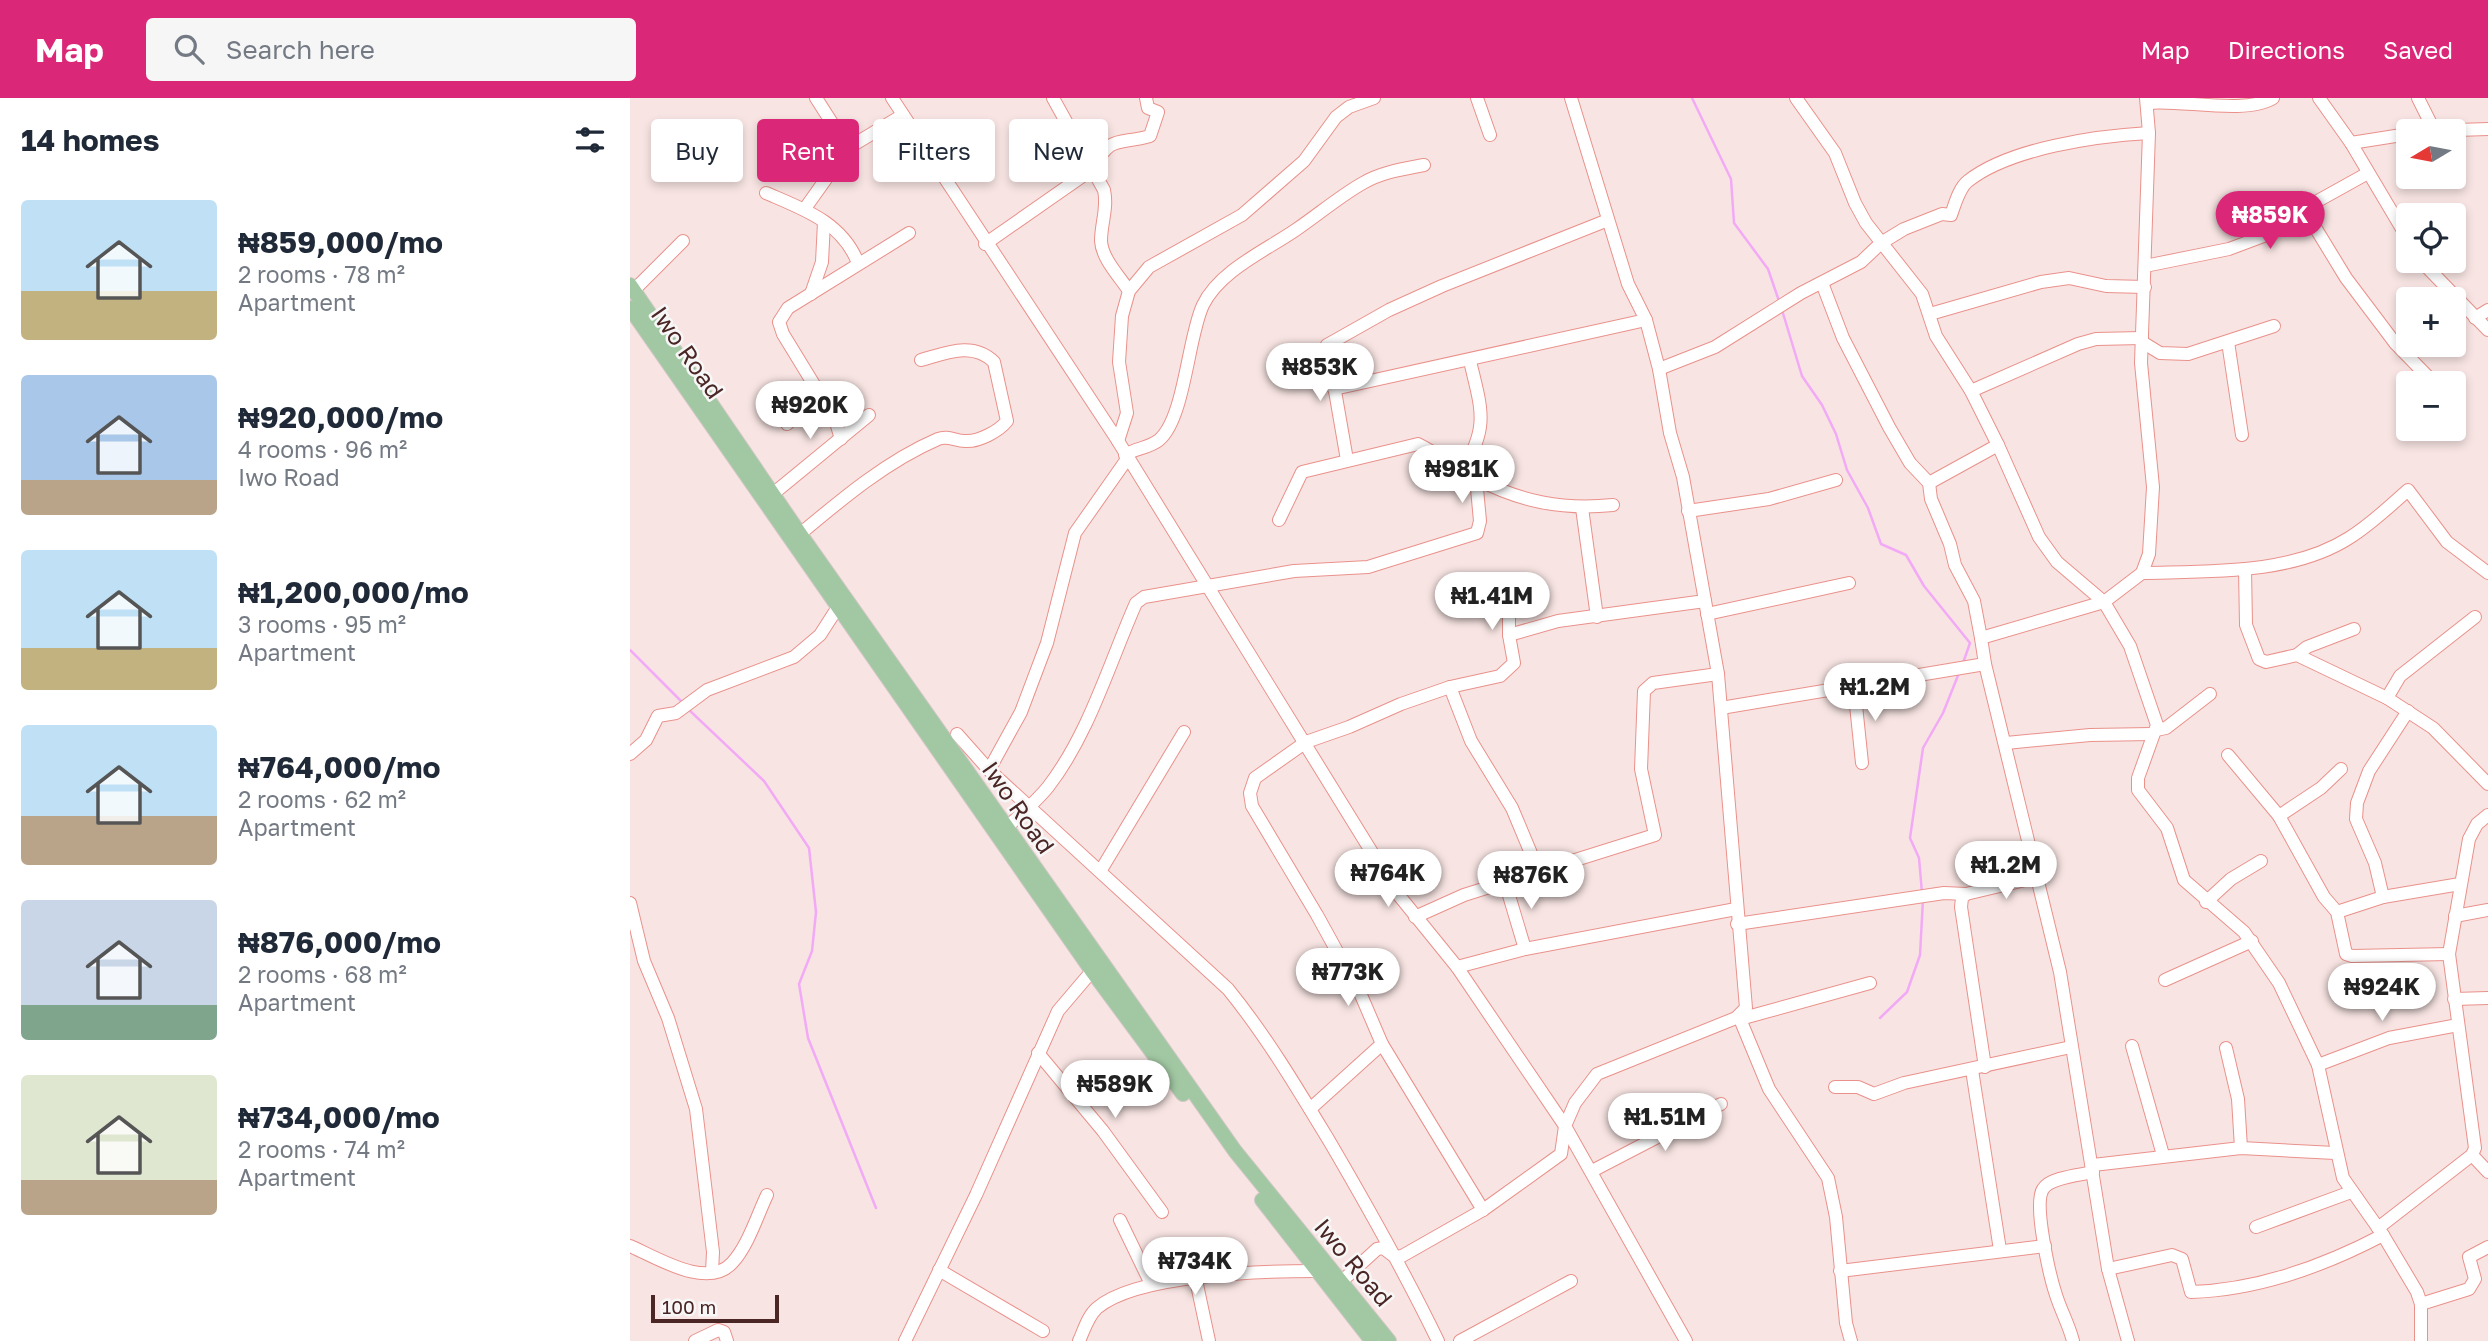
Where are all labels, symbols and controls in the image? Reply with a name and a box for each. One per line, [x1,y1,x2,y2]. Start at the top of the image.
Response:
search box [146,18,636,81]
text: Map [35,30,104,69]
icon: search [170,30,208,68]
text: Search here [226,34,375,65]
text: Map [2141,35,2190,64]
text: Directions [2228,35,2345,64]
text: Saved [2383,35,2453,64]
chip: Buy [651,119,743,182]
chip: Rent [757,119,859,182]
chip: Filters [873,119,995,182]
chip: New [1009,119,1108,182]
north arrow [2396,119,2466,189]
map controls [2396,119,2466,441]
icon: filters [571,121,609,159]
text: 14 homes [21,122,160,158]
pin: ₦859K [2221,192,2319,251]
text: ₦859K [2232,200,2308,228]
button: locate [2396,203,2466,273]
text: ₦859,000/mo [238,224,443,260]
icon: home [77,228,161,312]
text: 2 rooms · 78 m² [238,260,405,288]
button: + [2396,287,2466,357]
text: Apartment [238,288,356,316]
street label: Iwo Road [646,300,730,404]
pin: ₦853K [1271,344,1369,403]
text: ₦853K [1282,352,1358,380]
button: − [2396,371,2466,441]
pin: ₦920K [761,382,859,441]
text: ₦920K [772,390,848,418]
text: ₦920,000/mo [238,399,443,435]
icon: home [77,403,161,487]
text: 4 rooms · 96 m² [238,435,407,463]
pin: ₦981K [1413,446,1511,505]
text: ₦981K [1425,454,1499,482]
text: Iwo Road [238,463,340,491]
pin: ₦1.41M [1435,573,1549,632]
text: ₦1,200,000/mo [238,574,469,610]
icon: home [77,578,161,662]
text: ₦1.41M [1451,581,1533,609]
text: 3 rooms · 95 m² [238,610,406,638]
text: Apartment [238,638,356,666]
pin: ₦1.2M [1826,664,1924,723]
text: ₦1.2M [1840,672,1910,700]
text: ₦764,000/mo [238,749,441,785]
icon: home [77,753,161,837]
street label: Iwo Road [977,755,1061,859]
text: 2 rooms · 62 m² [238,785,406,813]
text: Apartment [238,813,356,841]
pin: ₦1.2M [1957,842,2055,901]
pin: ₦764K [1339,850,1437,909]
text: ₦1.2M [1971,850,2041,878]
pin: ₦876K [1482,852,1580,911]
text: ₦764K [1351,858,1425,886]
text: ₦876K [1493,860,1569,888]
text: ₦876,000/mo [238,924,441,960]
icon: home [77,928,161,1012]
pin: ₦773K [1299,948,1397,1008]
text: ₦773K [1312,957,1384,985]
text: 2 rooms · 68 m² [238,960,407,988]
pin: ₦924K [2333,964,2431,1023]
text: ₦924K [2344,972,2420,1000]
text: Apartment [238,988,356,1016]
pin: ₦589K [1066,1060,1164,1120]
text: ₦589K [1077,1069,1153,1097]
pin: ₦1.51M [1608,1094,1722,1153]
text: ₦734,000/mo [238,1099,440,1135]
text: ₦1.51M [1624,1102,1706,1130]
icon: home [77,1103,161,1187]
text: 2 rooms · 74 m² [238,1135,405,1163]
text: Apartment [238,1163,356,1191]
street label: Iwo Road [1309,1212,1399,1312]
pin: ₦734K [1146,1238,1244,1297]
text: ₦734K [1158,1246,1232,1274]
scale bar [651,1292,779,1324]
text: 100 m [662,1295,716,1318]

